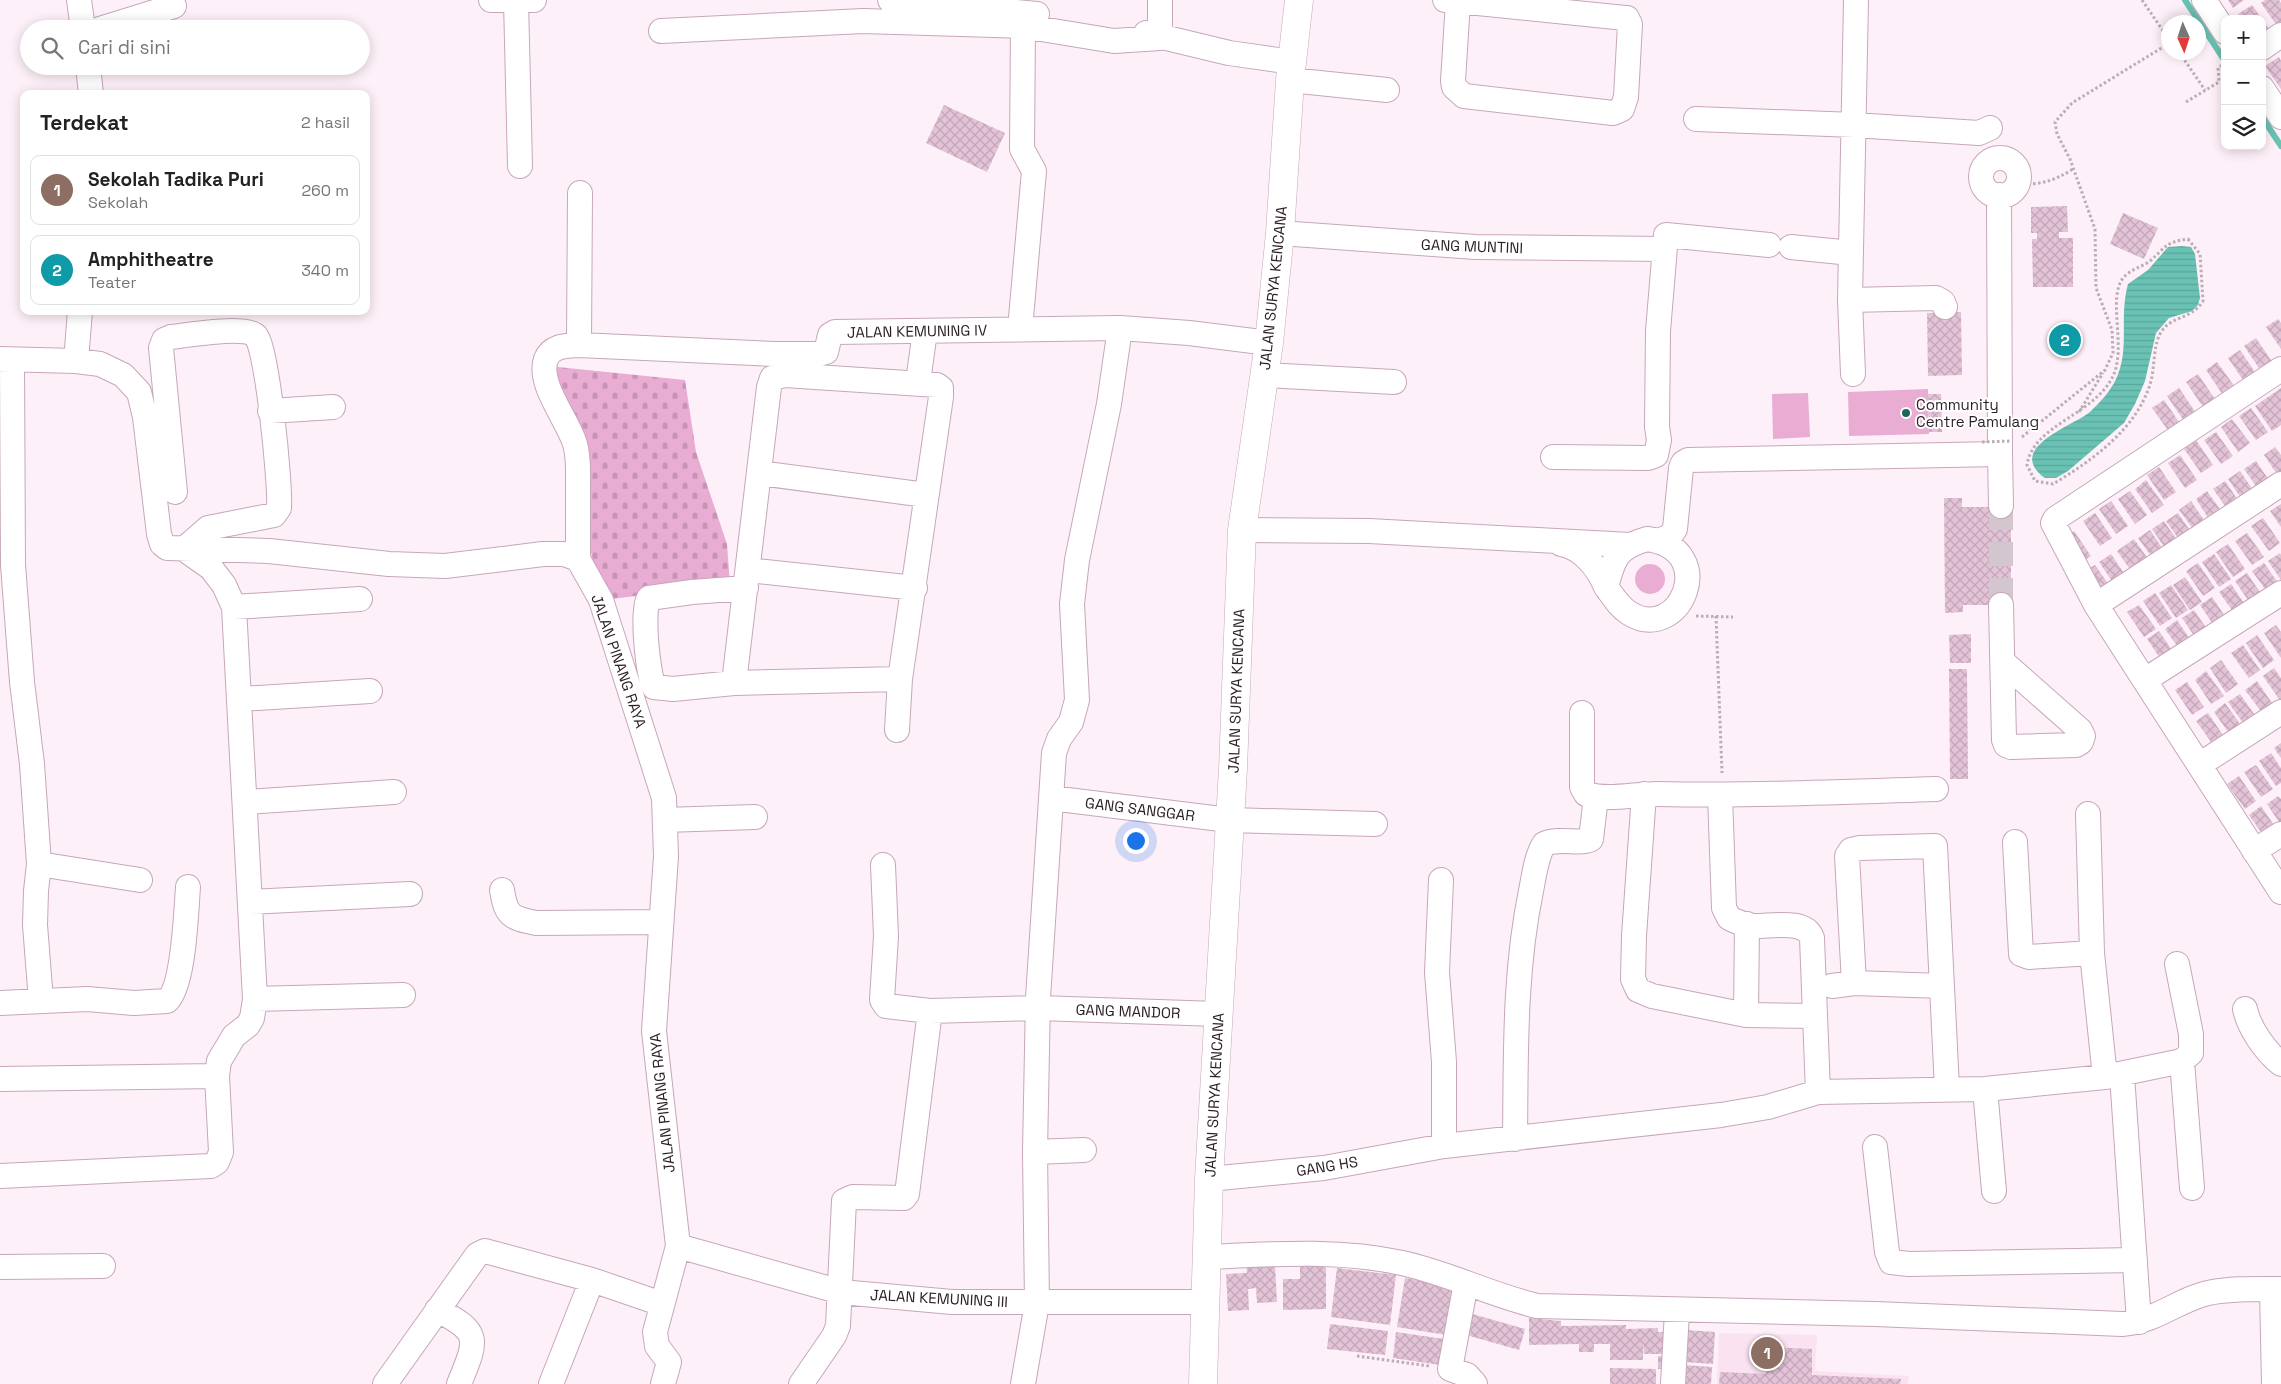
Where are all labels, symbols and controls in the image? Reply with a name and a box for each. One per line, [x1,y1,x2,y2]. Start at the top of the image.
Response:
north arrow [2161,15,2206,60]
map controls [2221,15,2266,150]
button: + [2221,15,2266,60]
search box [20,20,370,75]
icon: search [38,34,66,62]
text: Cari di sini [78,35,171,60]
button: − [2221,60,2266,105]
button: layers [2221,105,2266,150]
text: Terdekat [40,109,129,136]
text: 2 hasil [301,112,350,133]
text: Sekolah Tadika Puri [88,167,264,192]
text: 1 [53,180,61,201]
text: 260 m [301,180,349,201]
text: Sekolah [88,192,148,213]
street label: JALAN SURYA KENCANA [1255,204,1291,371]
street label: GANG MUNTINI [1421,235,1523,257]
text: Amphitheatre [88,247,214,272]
text: 2 [52,260,62,281]
text: 340 m [301,260,349,281]
text: Teater [88,272,137,293]
street label: JALAN KEMUNING IV [847,320,987,342]
pin: 2 [2049,321,2081,359]
place label: Community Centre Pamulang [1916,395,2039,431]
marker: Community Centre Pamulang [1900,407,1912,419]
street label: JALAN PINANG RAYA [587,592,651,731]
street label: JALAN SURYA KENCANA [1224,608,1248,774]
street label: GANG SANGGAR [1084,793,1196,825]
your location [1123,828,1149,854]
street label: GANG MANDOR [1075,1000,1181,1022]
street label: JALAN SURYA KENCANA [1200,1012,1228,1178]
street label: JALAN PINANG RAYA [645,1032,679,1174]
street label: GANG HS [1295,1152,1359,1180]
street label: JALAN KEMUNING III [869,1285,1009,1311]
pin: 1 [1751,1334,1783,1372]

